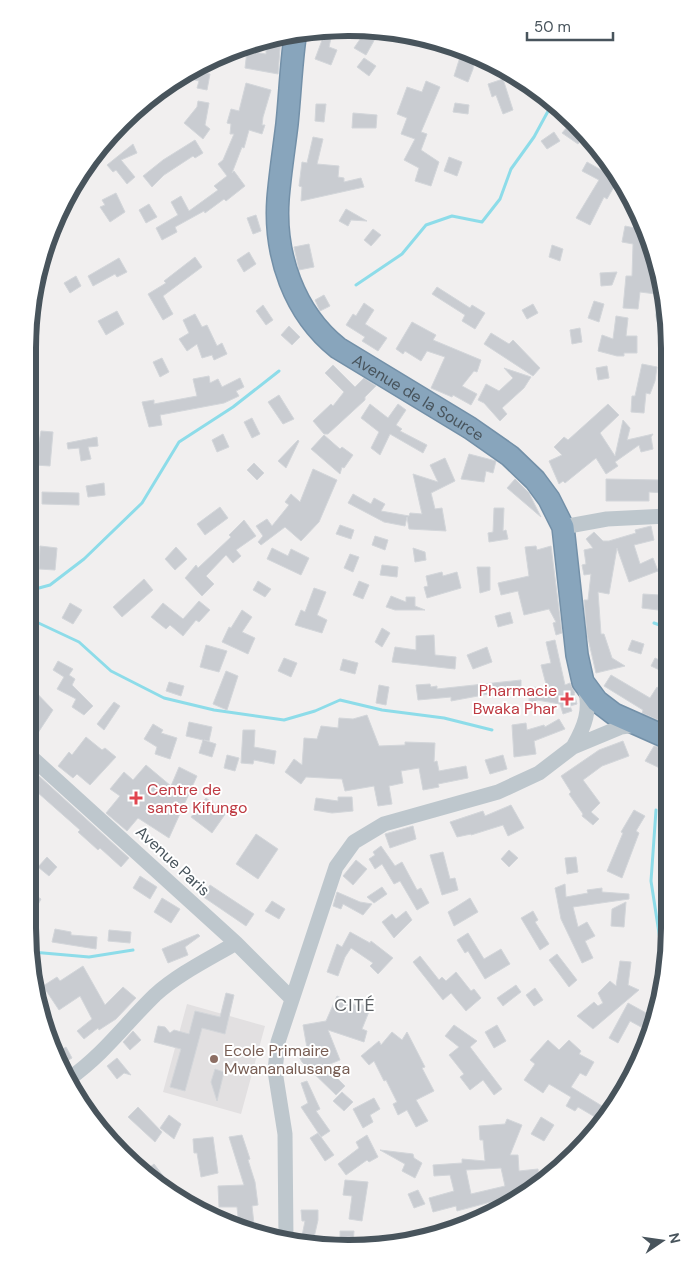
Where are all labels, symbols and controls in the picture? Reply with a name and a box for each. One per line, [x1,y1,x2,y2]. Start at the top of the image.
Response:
scale bar [527,10,613,42]
text: 50 m [534,17,571,37]
street label: Avenue de la Source [349,349,488,445]
place label: Pharmacie Bwaka Phar [473,680,557,719]
marker: Pharmacie Bwaka Phar [561,693,573,705]
place label: Centre de sante Kifungo [147,779,247,818]
marker: Centre de sante Kifungo [129,791,143,805]
street label: Avenue Paris [131,821,215,901]
district label: CITÉ [334,993,376,1017]
place label: Ecole Primaire Mwananalusanga [224,1040,350,1079]
marker: Ecole Primaire Mwananalusanga [208,1053,220,1065]
north arrow [637,1216,687,1266]
text: N [665,1231,685,1245]

